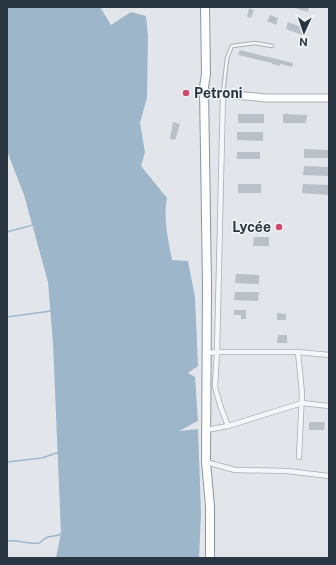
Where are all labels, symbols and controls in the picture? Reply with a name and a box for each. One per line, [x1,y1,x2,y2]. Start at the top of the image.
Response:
north arrow [284,12,324,52]
text: N [299,36,308,48]
place label: Petroni [194,85,242,101]
marker: Petroni [181,88,191,98]
place label: Lycée [232,219,271,235]
marker: Lycée [274,222,284,232]

